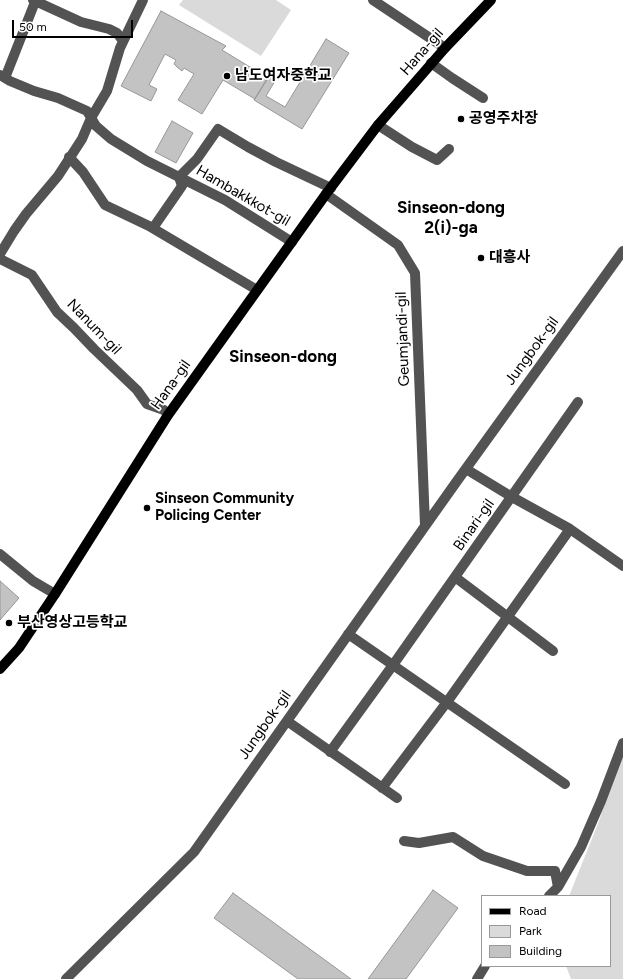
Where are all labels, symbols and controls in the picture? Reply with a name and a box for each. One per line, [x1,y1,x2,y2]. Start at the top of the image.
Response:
scale bar [14,12,135,38]
text: 50 m [19,20,47,34]
street label: Hana-gil [397,25,447,79]
place label: 남도여자중학교 [235,67,332,85]
marker: 남도여자중학교 [222,71,232,81]
place label: 공영주차장 [469,110,538,128]
marker: 공영주차장 [456,114,466,124]
street label: Hambakkkot-gil [193,162,293,230]
district label: Sinseon-dong 2(i)-ga [397,198,505,238]
place label: 대흥사 [489,249,530,267]
marker: 대흥사 [476,253,486,263]
street label: Geumjandi-gil [392,291,414,387]
street label: Nanum-gil [63,295,125,359]
street label: Jungbok-gil [501,313,563,389]
district label: Sinseon-dong [229,347,337,367]
street label: Hana-gil [147,357,195,413]
place label: Sinseon Community Policing Center [155,490,294,525]
street label: Binari-gil [450,496,498,554]
marker: Sinseon Community Policing Center [142,503,152,513]
place label: 부산영상고등학교 [17,614,127,632]
marker: 부산영상고등학교 [4,618,14,628]
street label: Jungbok-gil [235,687,295,763]
legend [481,895,611,967]
text: Road [519,904,547,918]
text: Park [519,924,542,938]
text: Building [519,944,562,958]

